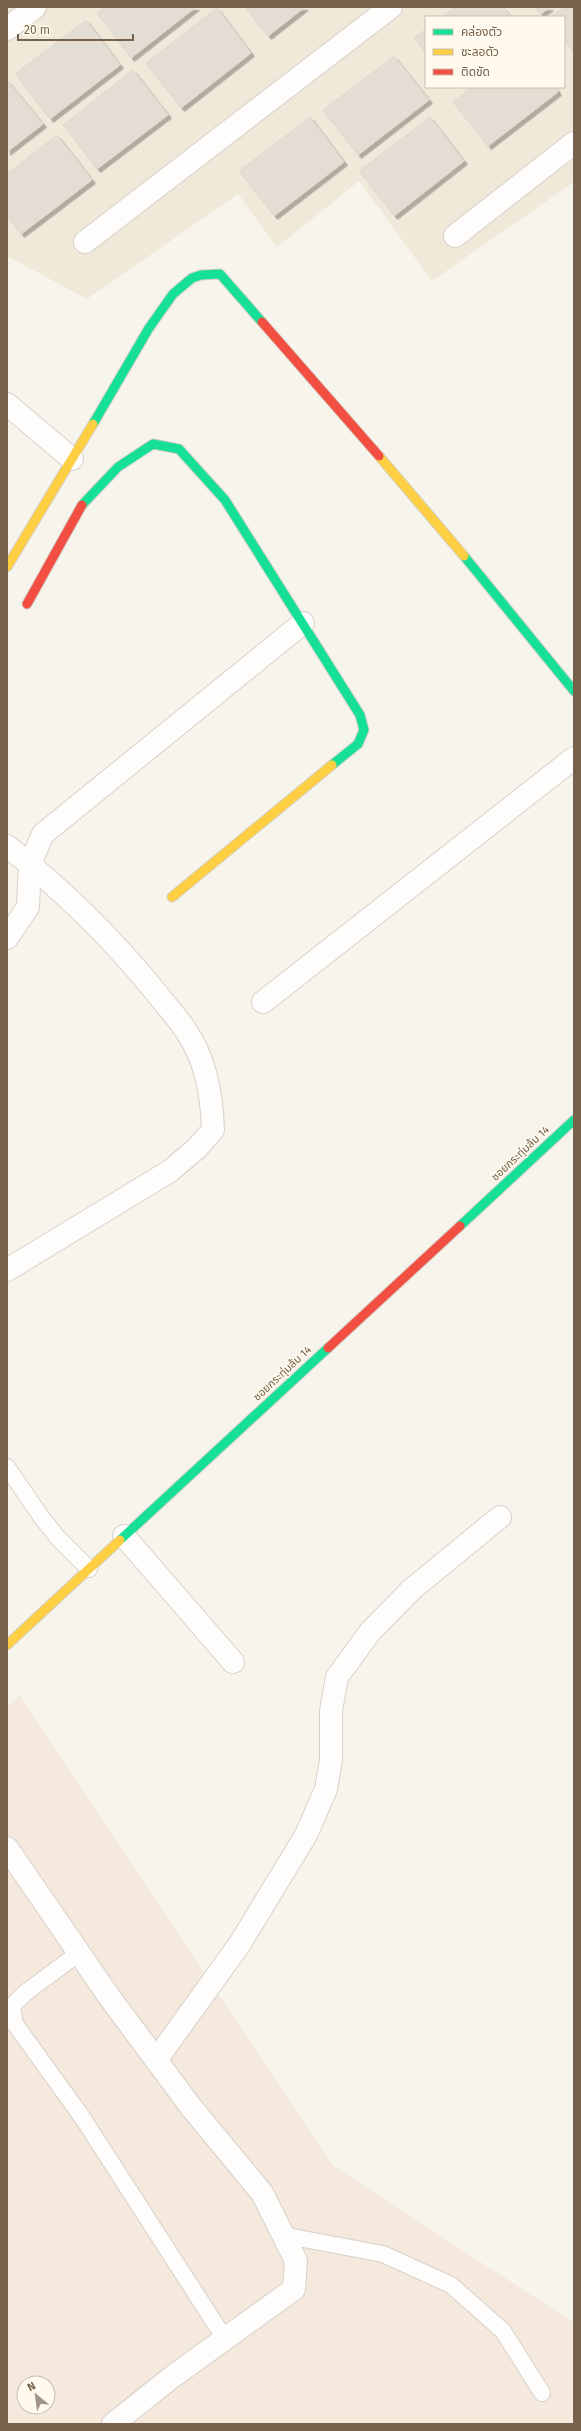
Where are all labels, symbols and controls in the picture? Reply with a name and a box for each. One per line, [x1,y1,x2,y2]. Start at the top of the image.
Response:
scale bar [18,16,133,42]
legend [425,16,565,88]
text: 20 m [24,23,50,37]
text: คล่องตัว [461,25,502,39]
text: ชะลอตัว [461,45,499,59]
text: ติดขัด [461,65,490,79]
street label: ซอยกระทุ่มล้ม 14 [489,1123,552,1184]
street label: ซอยกระทุ่มล้ม 14 [251,1343,314,1404]
north arrow [16,2375,56,2415]
text: N [25,2379,38,2394]

